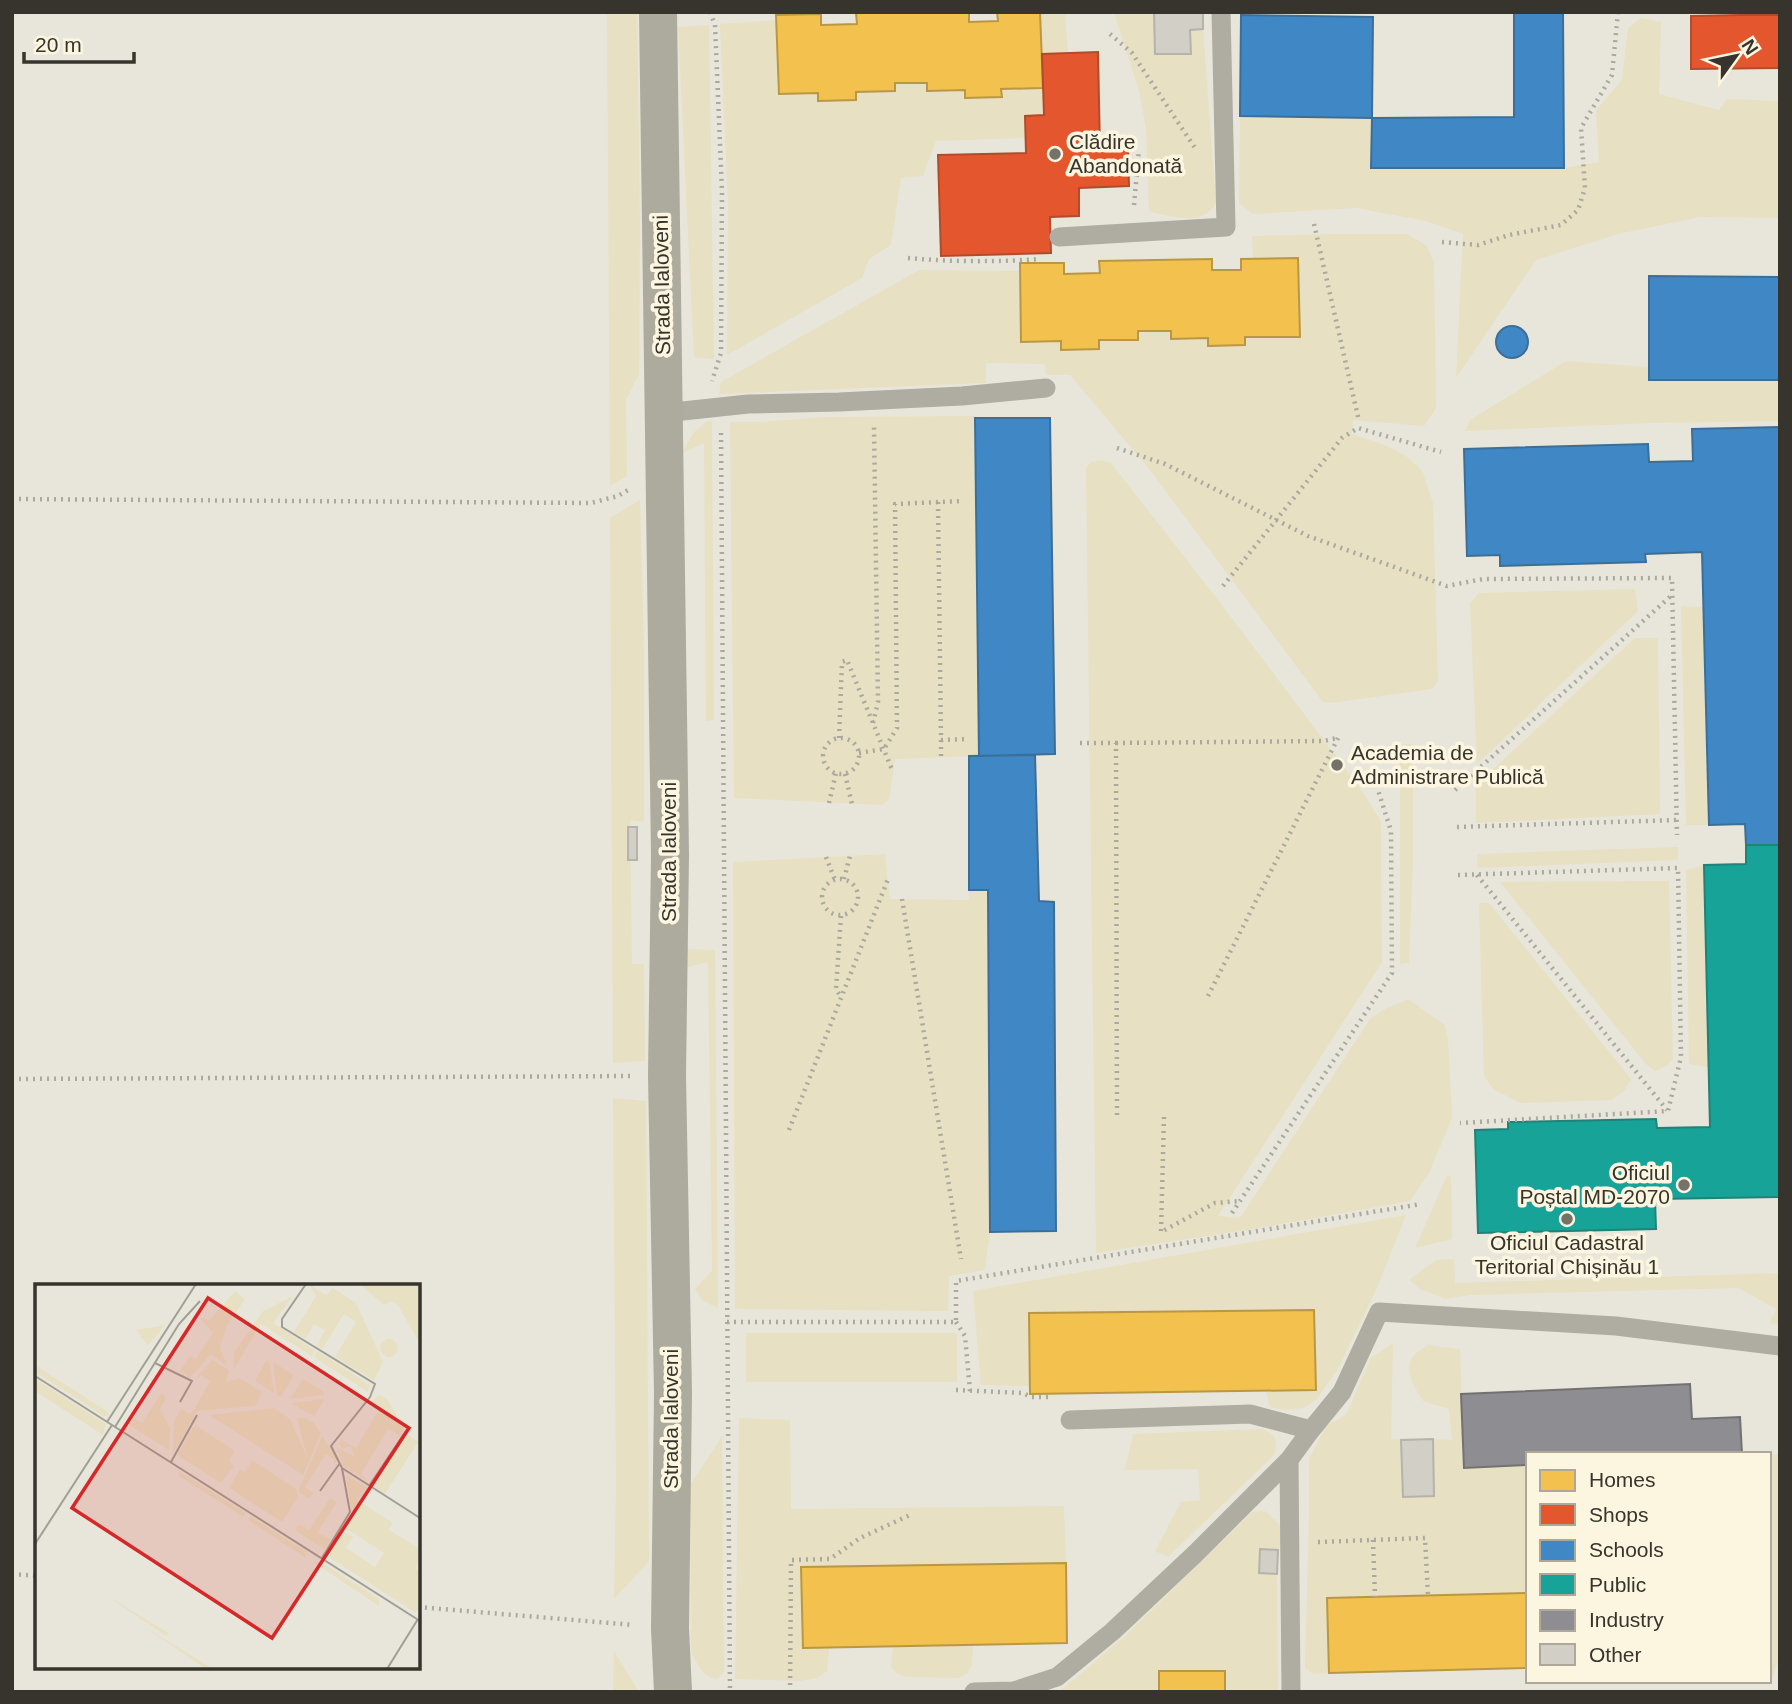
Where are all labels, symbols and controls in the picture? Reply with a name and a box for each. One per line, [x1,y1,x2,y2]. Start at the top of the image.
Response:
scale bar [24,21,135,65]
north arrow [1701,21,1771,91]
text: 20 m [35,33,82,56]
text: N [1737,36,1762,58]
place label: Clădire Abandonată [1069,130,1183,177]
marker: Clădire Abandonată [1047,146,1063,162]
street label: Strada Ialoveni [649,215,674,355]
place label: Academia de Administrare Publică [1351,741,1544,788]
marker: Academia de Administrare Publică [1329,757,1345,773]
street label: Strada Ialoveni [657,782,680,922]
place label: Oficiul Poștal MD-2070 [1519,1161,1670,1208]
marker: Oficiul Poștal MD-2070 [1676,1177,1692,1193]
marker: Oficiul Cadastral Teritorial Chișinău 1 [1559,1211,1575,1227]
place label: Oficiul Cadastral Teritorial Chișinău 1 [1475,1231,1659,1278]
inset map [35,1284,420,1669]
street label: Strada Ialoveni [659,1349,682,1489]
legend [1526,1452,1771,1683]
text: Homes [1589,1468,1656,1491]
text: Shops [1589,1503,1649,1526]
text: Schools [1589,1538,1664,1561]
text: Public [1589,1573,1646,1596]
text: Industry [1589,1608,1664,1631]
text: Other [1589,1643,1642,1666]

